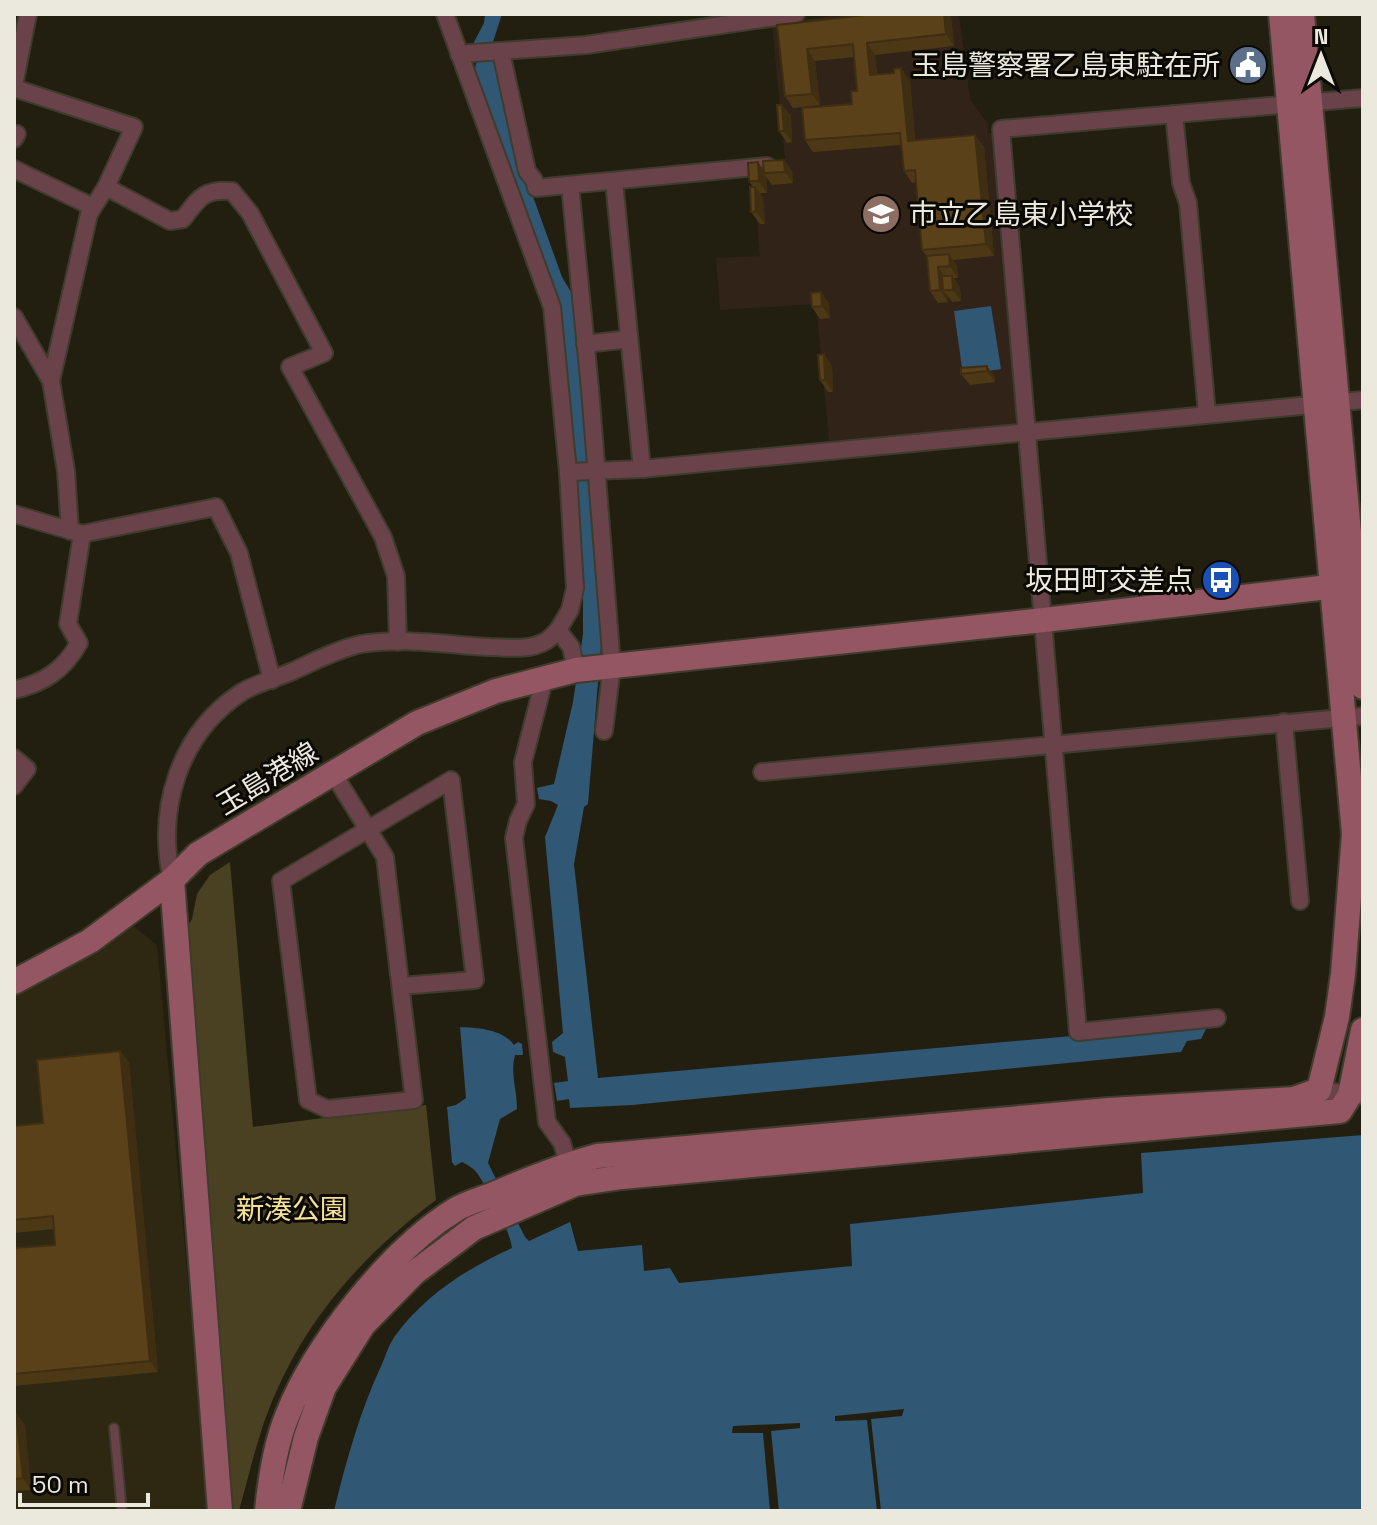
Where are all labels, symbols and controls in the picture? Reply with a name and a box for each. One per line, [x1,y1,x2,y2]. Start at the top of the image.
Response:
north arrow [1281,16,1361,96]
text: N [1314,22,1328,50]
public building icon: 玉島警察署乙島東駐在所 [1227,44,1269,86]
place label: 玉島警察署乙島東駐在所 [912,47,1220,83]
school or university icon: 市立乙島東小学校 [860,193,902,235]
place label: 市立乙島東小学校 [909,196,1133,232]
bus stop icon: 坂田町交差点 [1200,559,1242,601]
place label: 坂田町交差点 [1025,562,1193,598]
street label: 玉島港線 [210,734,324,822]
park label: 新湊公園 [236,1191,348,1227]
scale bar [20,1457,148,1507]
text: 50 m [32,1469,89,1500]

